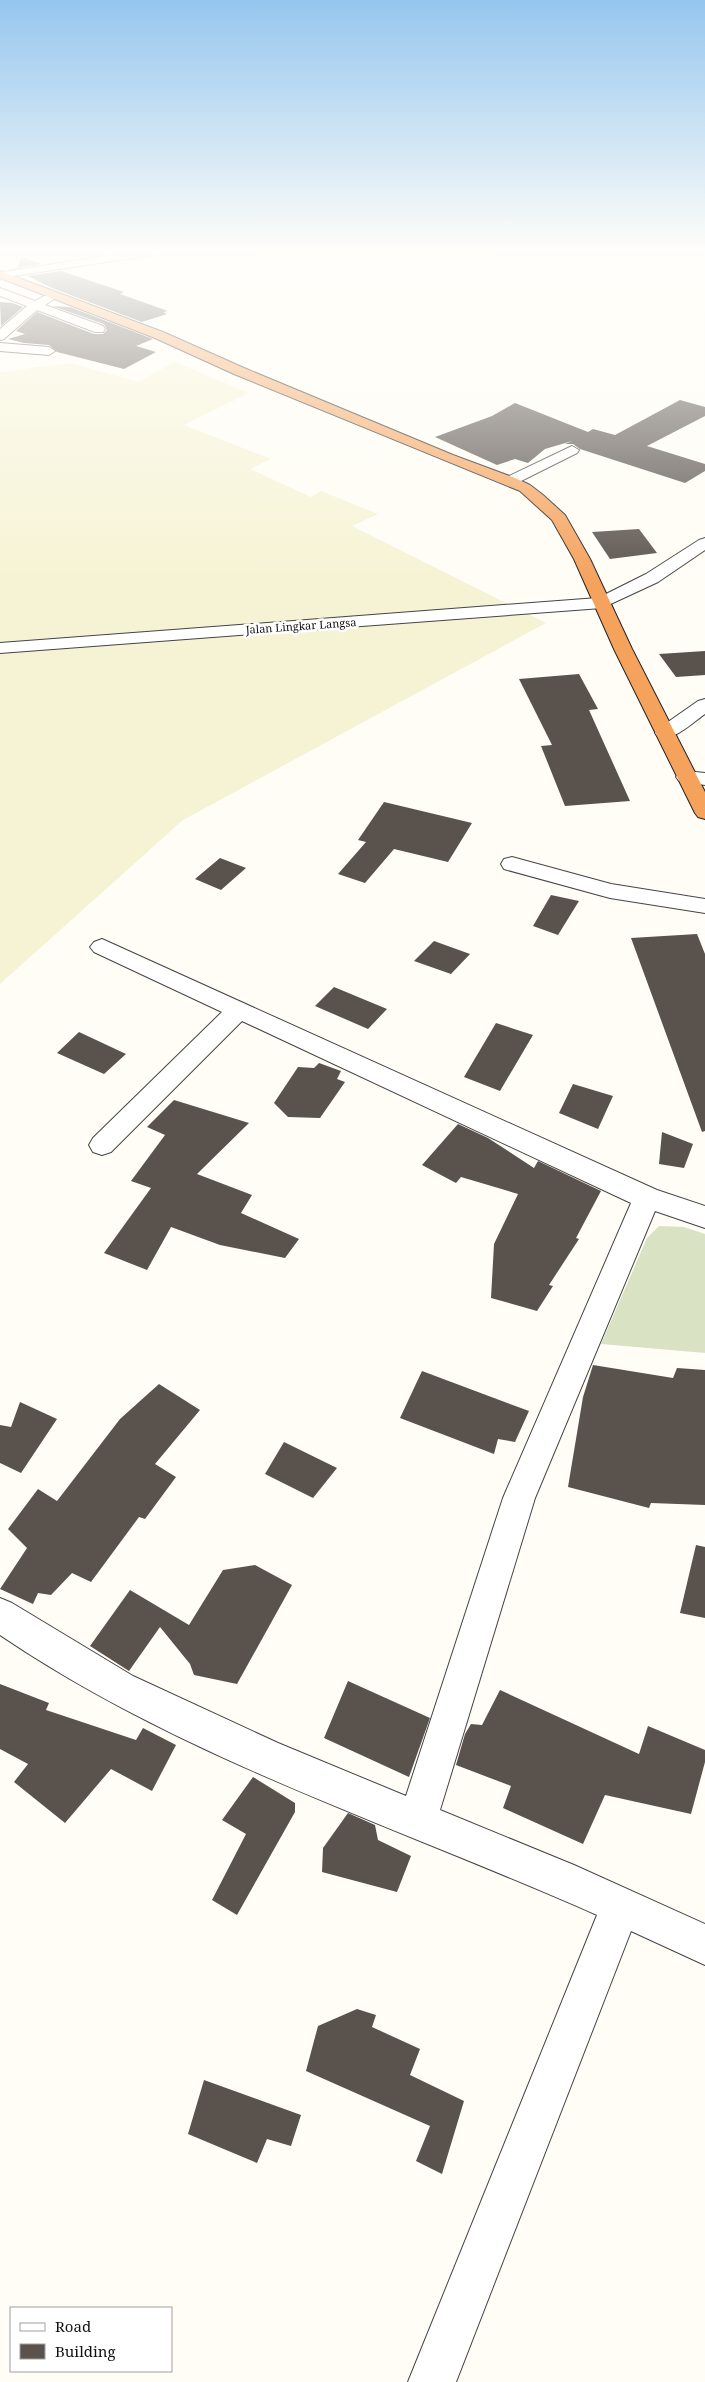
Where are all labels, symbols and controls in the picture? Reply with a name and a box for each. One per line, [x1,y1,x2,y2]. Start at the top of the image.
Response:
street label: Jalan Lingkar Langsa [244,614,357,637]
legend [10,2307,172,2372]
text: Road [55,2316,91,2336]
text: Building [55,2341,116,2361]

